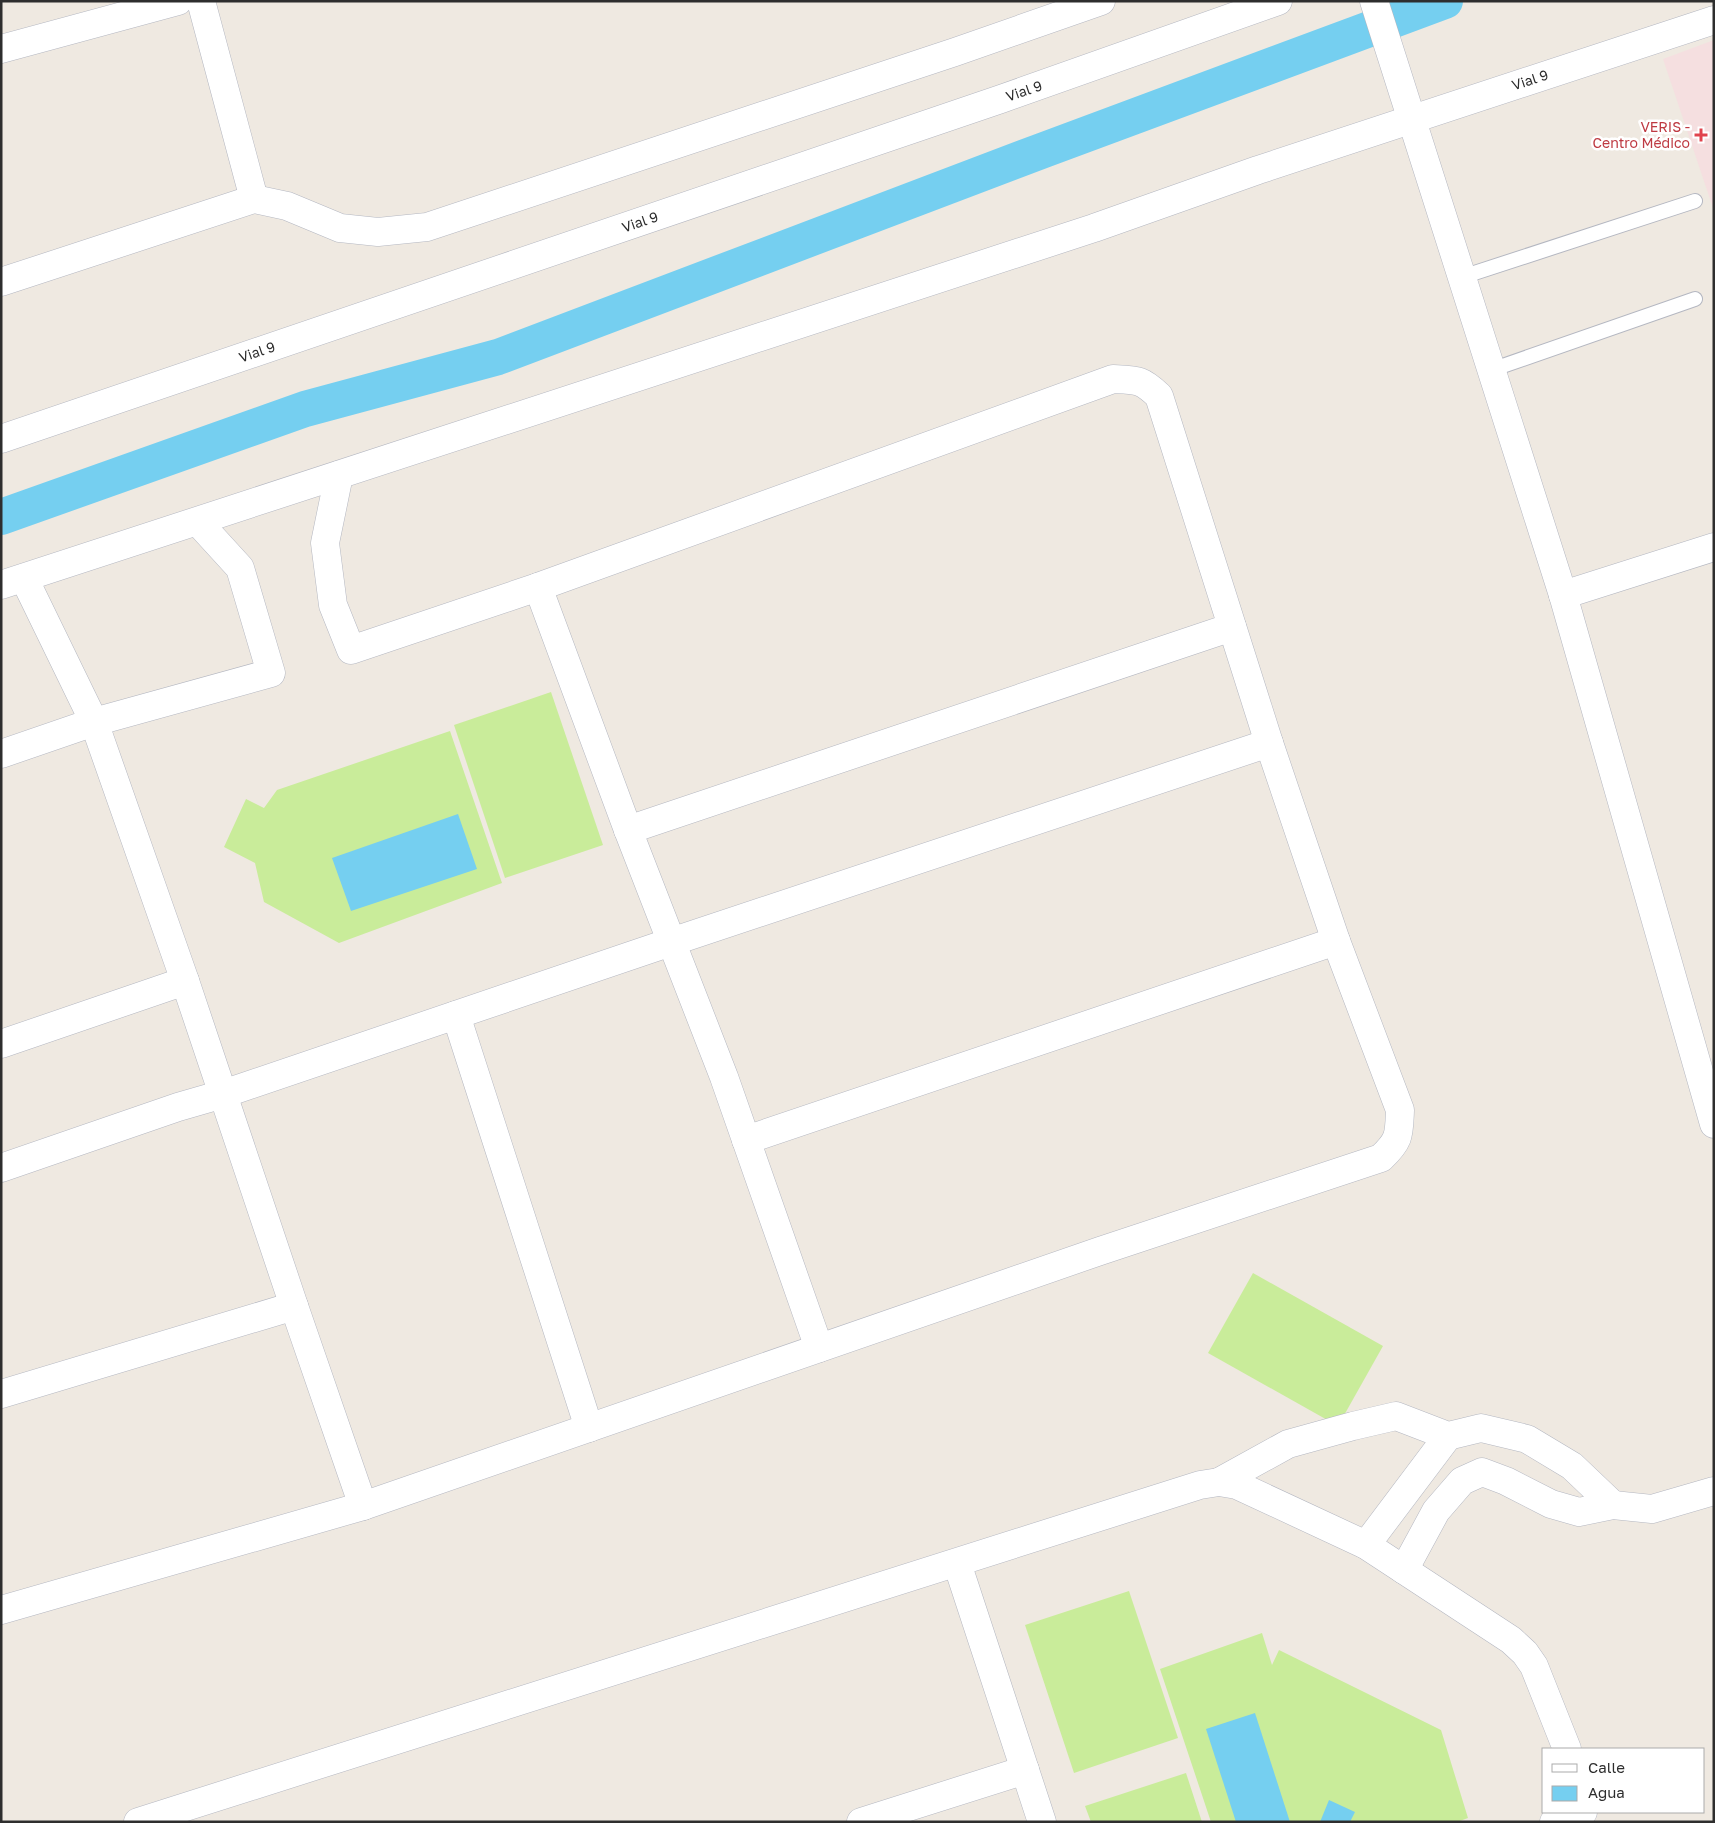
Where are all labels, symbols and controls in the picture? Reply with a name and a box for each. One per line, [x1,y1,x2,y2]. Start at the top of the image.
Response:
street label: Vial 9 [1509,66,1550,93]
street label: Vial 9 [1003,76,1044,105]
place label: VERIS - Centro Médico [1593,118,1690,151]
marker: VERIS - Centro Médico [1694,128,1708,142]
street label: Vial 9 [619,207,660,236]
street label: Vial 9 [236,337,277,366]
legend [1542,1748,1705,1813]
text: Calle [1588,1758,1625,1776]
text: Agua [1588,1783,1625,1801]

